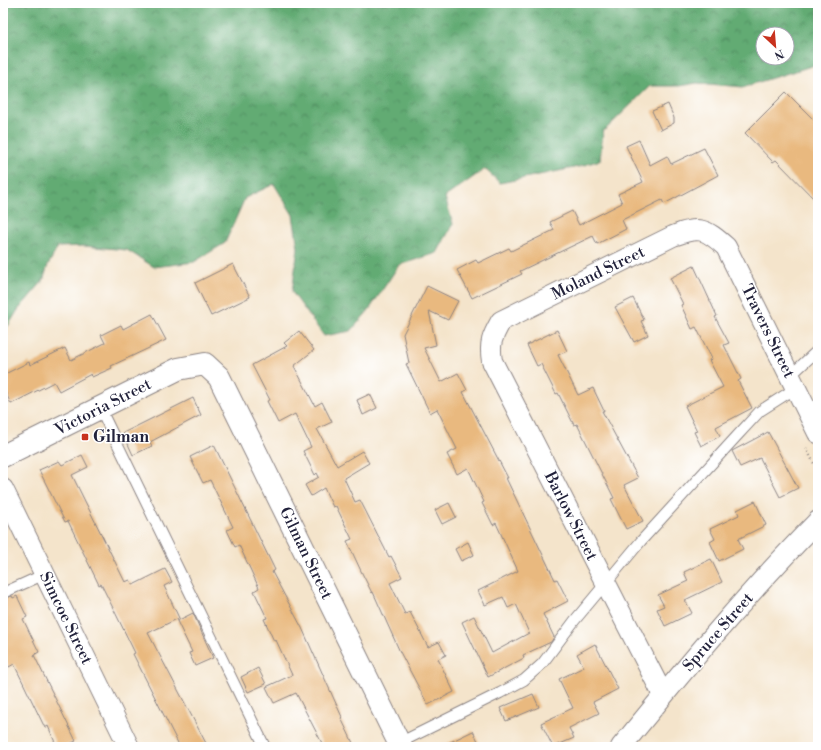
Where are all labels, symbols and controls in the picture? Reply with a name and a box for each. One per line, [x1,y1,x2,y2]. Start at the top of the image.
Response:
north arrow [755,26,795,66]
text: N [772,46,786,62]
street label: Moland Street [548,242,648,304]
street label: Travers Street [737,281,799,381]
street label: Victoria Street [50,374,155,440]
place label: Gilman [93,427,149,447]
marker: Gilman [80,432,90,442]
street label: Barlow Street [540,467,602,564]
street label: Gilman Street [275,504,337,603]
street label: Simcoe Street [35,569,97,668]
street label: Spruce Street [678,588,758,675]

